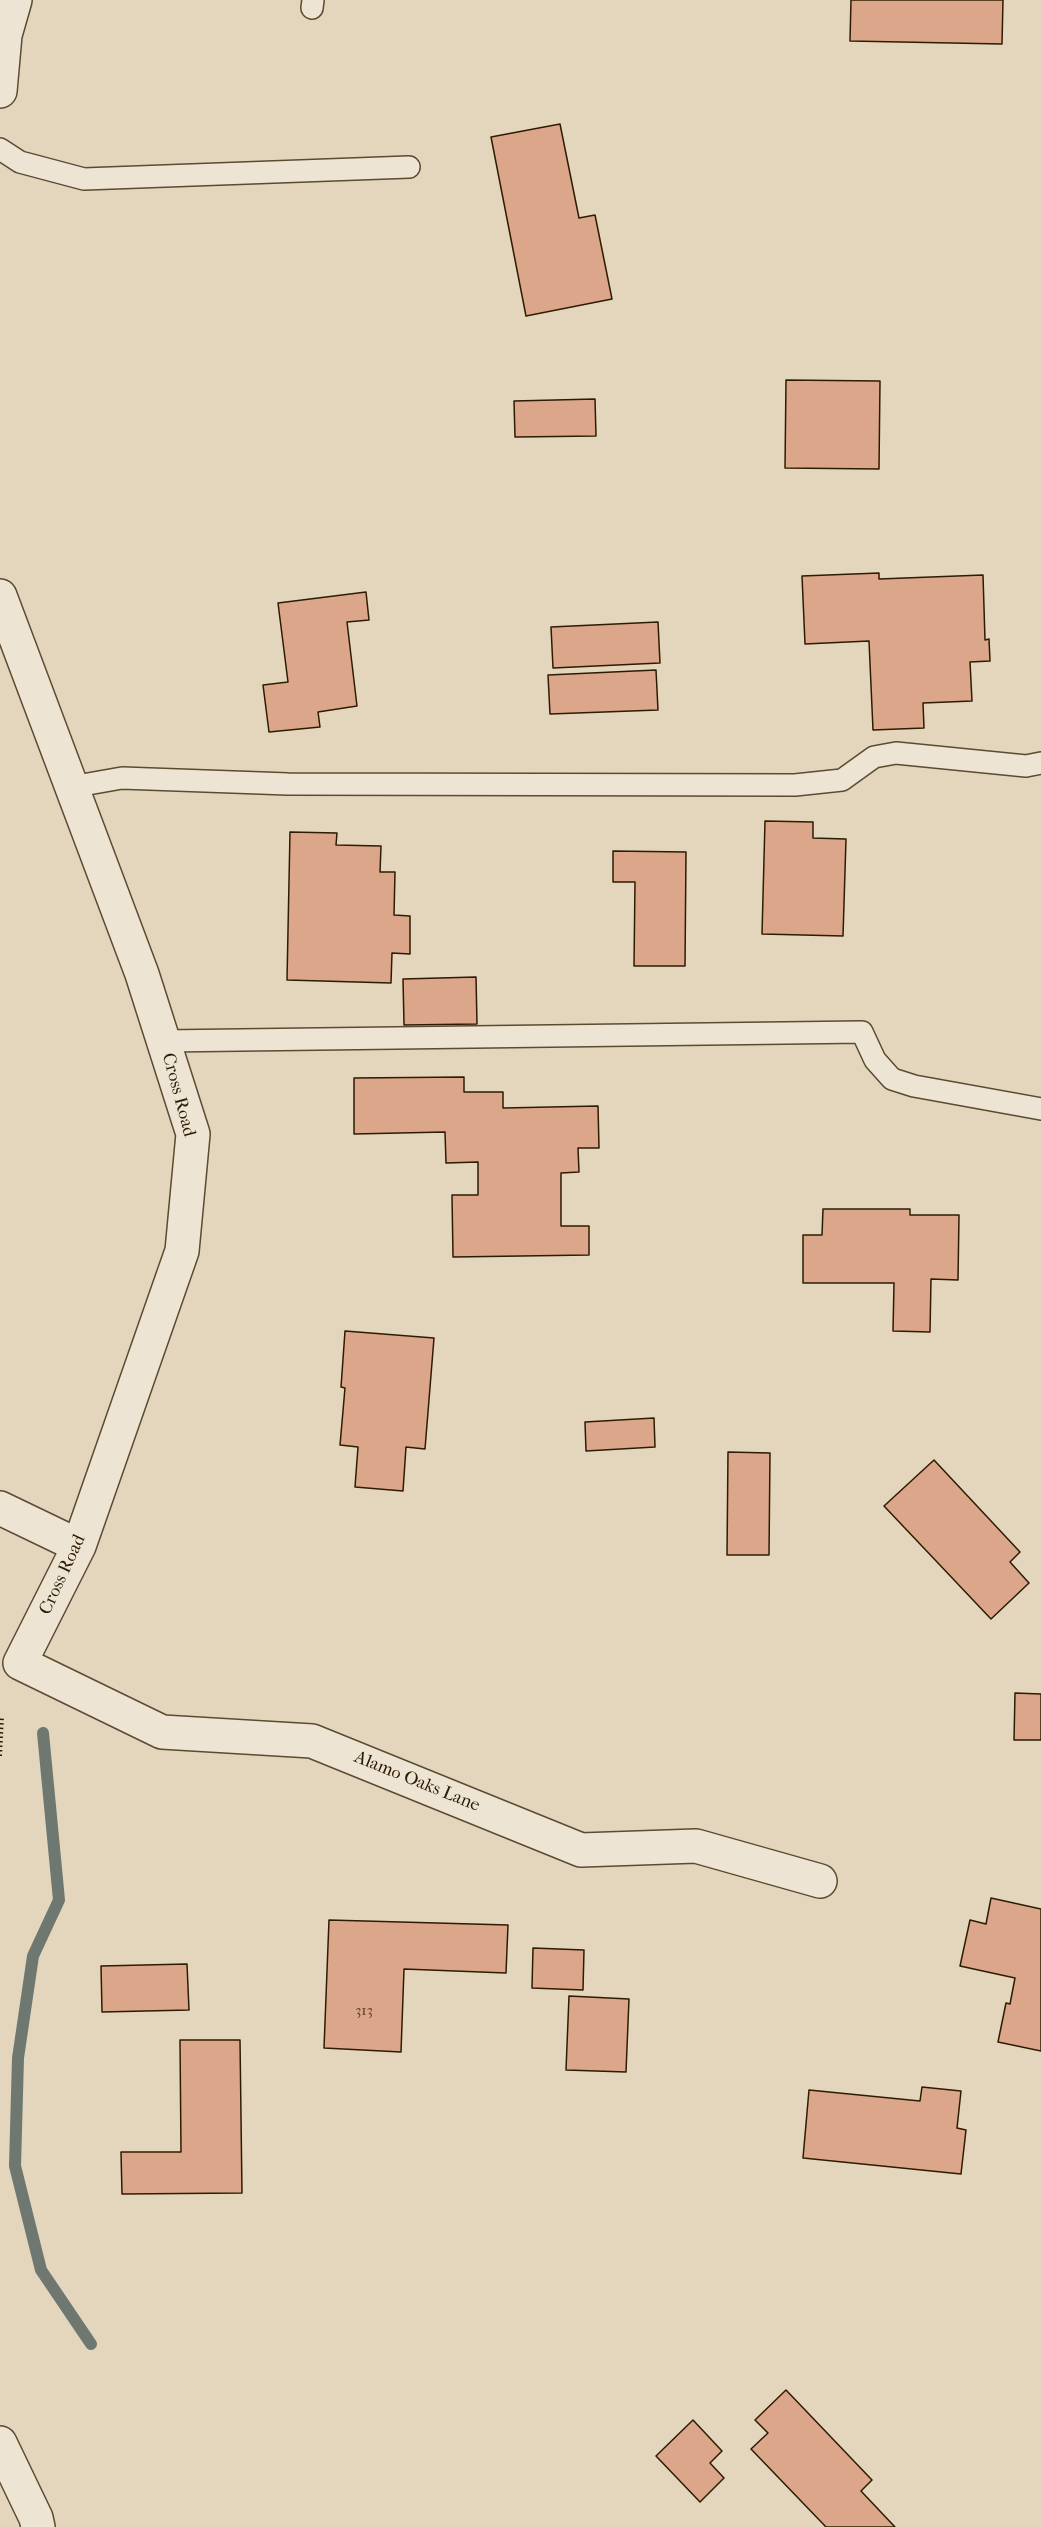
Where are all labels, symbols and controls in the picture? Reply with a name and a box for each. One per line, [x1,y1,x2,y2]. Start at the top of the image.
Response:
street label: Cross Road [156,1051,200,1139]
street label: Cross Road [35,1531,91,1619]
street label: Alamo Oaks Lane [351,1747,483,1817]
house number: 313 [355,2002,373,2020]

